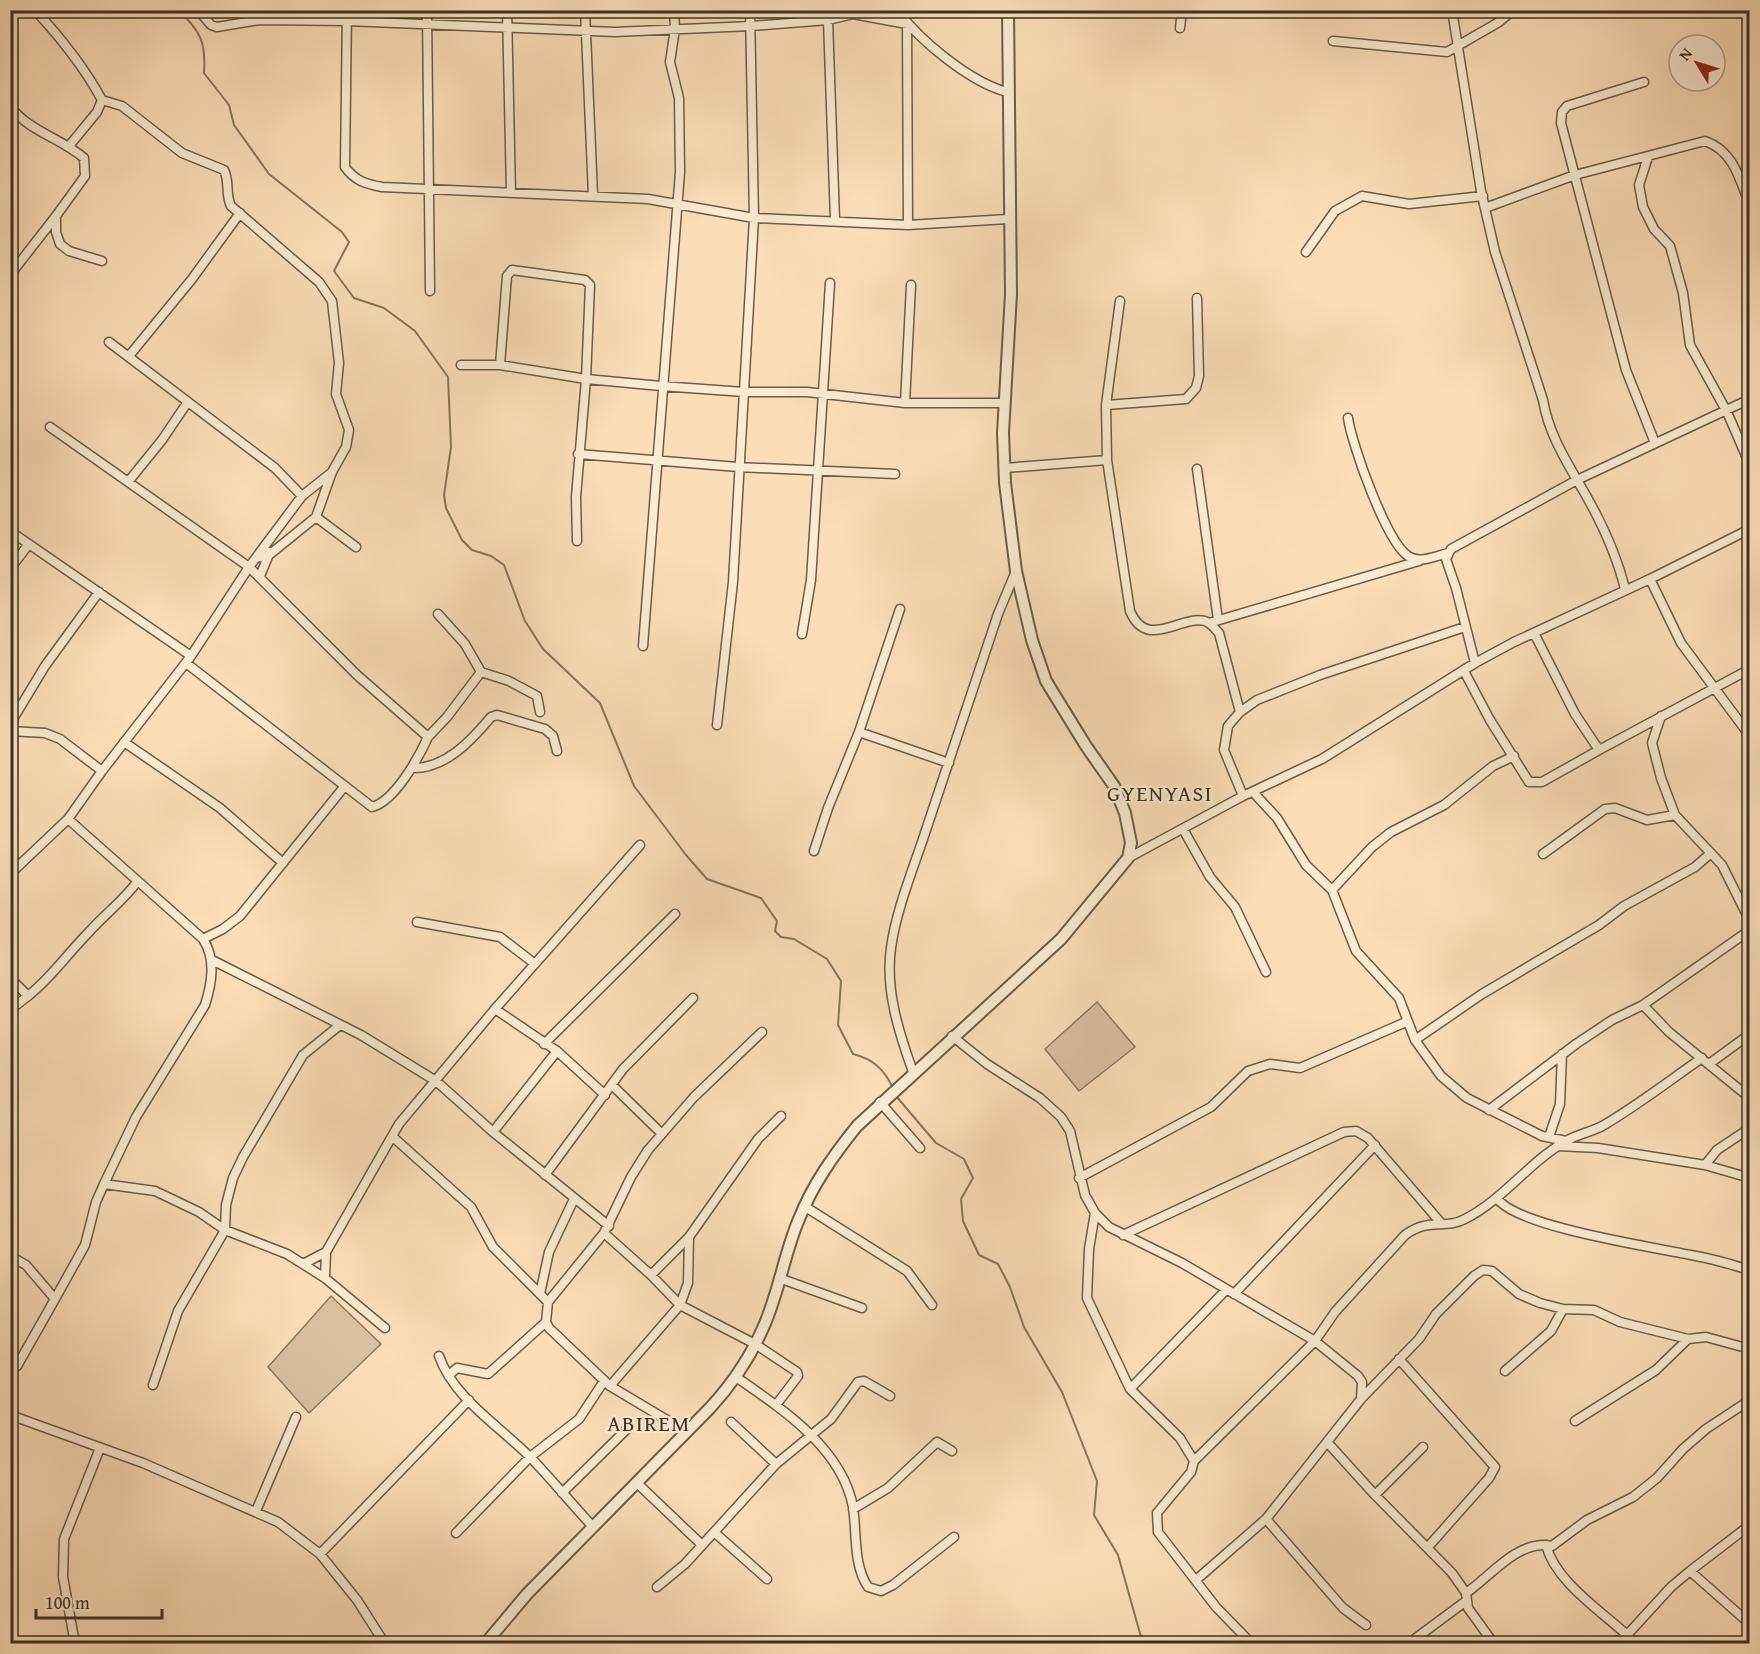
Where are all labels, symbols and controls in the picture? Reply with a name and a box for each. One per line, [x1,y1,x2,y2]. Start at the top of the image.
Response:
north arrow [1667,33,1727,93]
text: N [1672,42,1698,65]
district label: GYENYASI [1107,777,1213,809]
district label: ABIREM [607,1407,691,1439]
scale bar [36,1582,162,1620]
text: 100 m [45,1589,90,1616]

